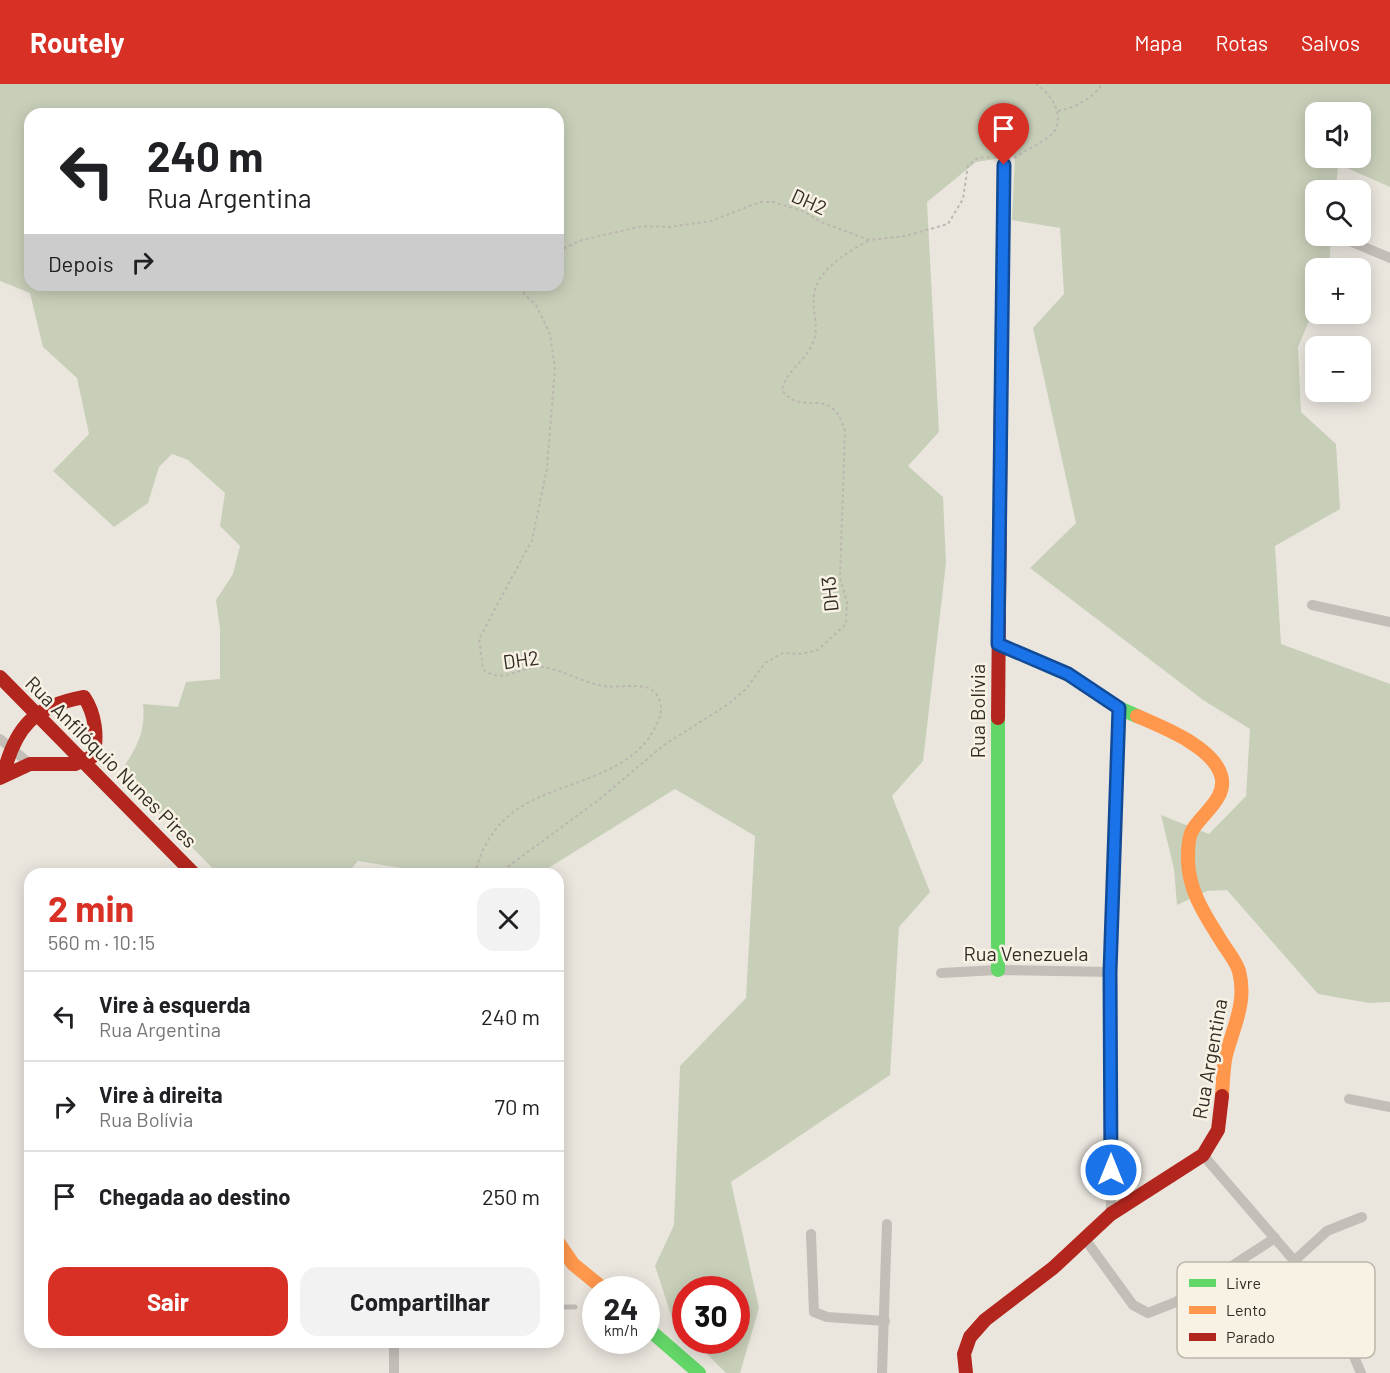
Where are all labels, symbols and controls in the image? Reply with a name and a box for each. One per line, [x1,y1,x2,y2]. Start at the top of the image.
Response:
text: Routely [30,25,125,59]
text: Mapa [1134,30,1182,55]
text: Rotas [1215,30,1268,55]
text: Salvos [1301,30,1360,55]
map controls [1305,102,1371,402]
button: sound [1305,102,1371,168]
pin [978,103,1029,165]
icon: arrive [987,112,1020,145]
text: 240 m [147,130,263,180]
icon: left [48,132,126,210]
button: search [1305,180,1371,246]
text: Rua Argentina [147,181,312,213]
street label: DH2 [788,183,831,219]
icon: right [126,246,159,279]
text: Depois [48,250,114,276]
button: + [1305,258,1371,324]
button: − [1305,336,1371,402]
street label: DH3 [815,575,843,613]
street label: DH2 [501,645,540,673]
street label: Rua Bolívia [965,664,989,758]
street label: Rua Anfilóquio Nunes Pires [21,671,202,852]
text: 2 min [48,886,134,929]
button: close [477,888,540,951]
text: 560 m · 10:15 [48,930,155,954]
street label: Rua Venezuela [963,941,1089,965]
text: Vire à esquerda [99,991,250,1017]
street label: Rua Argentina [1187,997,1231,1121]
icon: left [48,1000,81,1033]
text: 240 m [481,1003,540,1029]
text: Rua Argentina [99,1017,221,1041]
text: Vire à direita [99,1081,223,1107]
icon: right [48,1090,81,1123]
text: 70 m [495,1093,540,1119]
text: Rua Bolívia [99,1107,193,1131]
position arrow [1079,1138,1143,1202]
icon: arrive [48,1180,81,1213]
text: Chegada ao destino [99,1183,290,1209]
text: 250 m [482,1183,540,1209]
legend [1177,1262,1375,1358]
button: Sair [48,1267,288,1336]
button: Compartilhar [300,1267,540,1336]
text: Livre [1226,1273,1261,1292]
speed limit sign: 30 [672,1276,750,1354]
text: 24 [604,1290,638,1326]
text: Lento [1226,1300,1267,1319]
text: km/h [604,1321,638,1339]
text: Parado [1226,1327,1275,1346]

